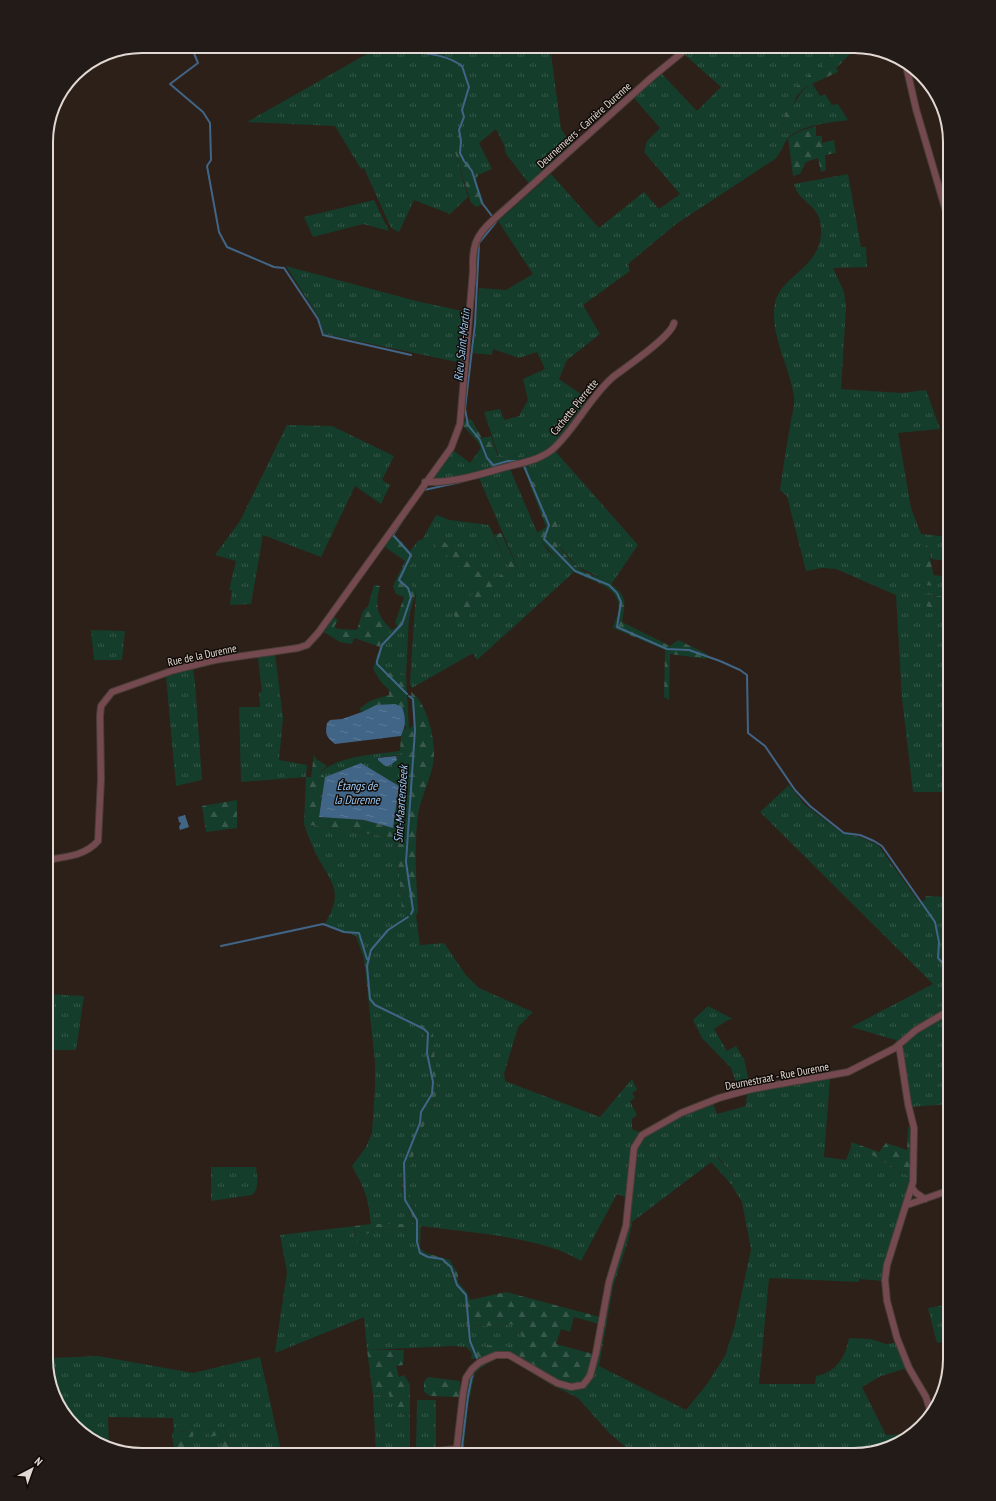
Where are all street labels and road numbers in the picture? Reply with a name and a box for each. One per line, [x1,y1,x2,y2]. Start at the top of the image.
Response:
street label: Deurnemeers - Carrière Durenne [534,79,634,171]
street label: Cachette Pierrette [547,376,601,438]
street label: Rue de la Durenne [166,641,238,669]
street label: Deurnestraat - Rue Durenne [724,1059,830,1093]

